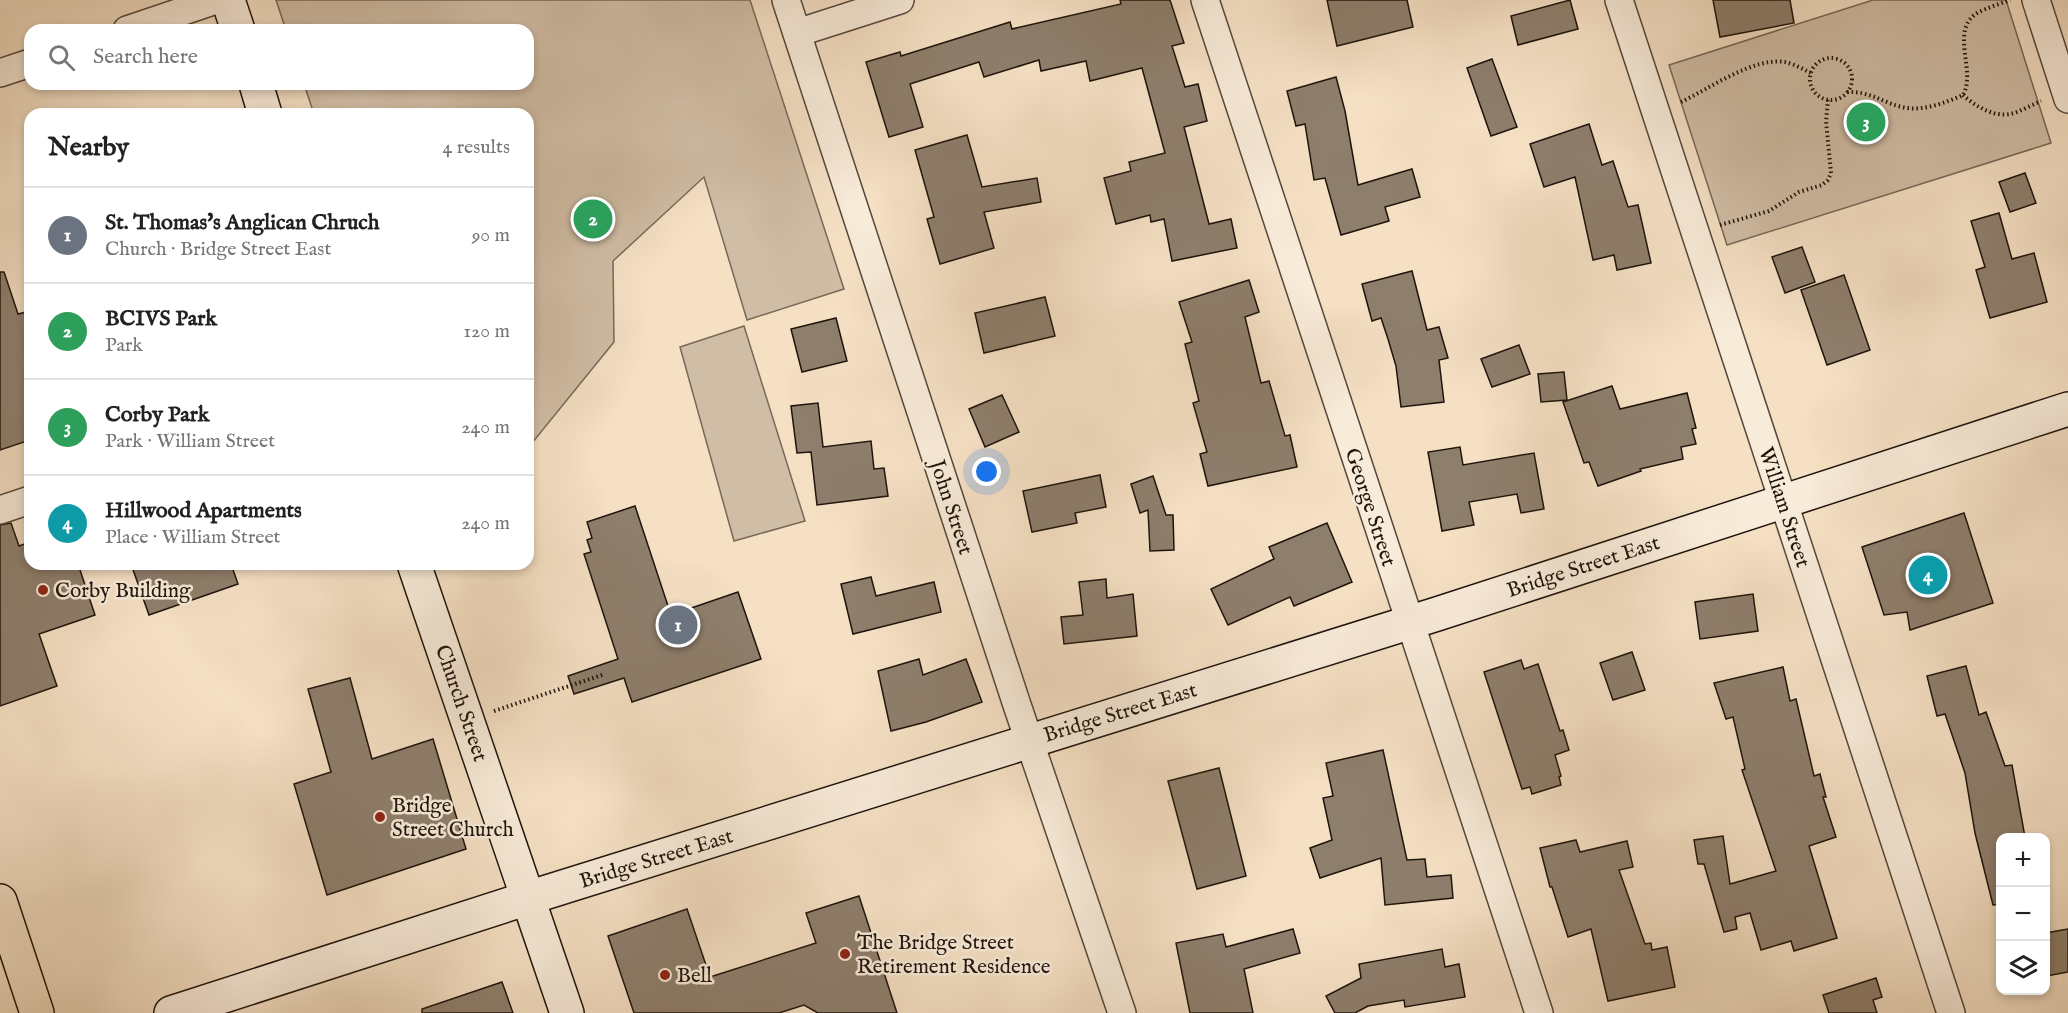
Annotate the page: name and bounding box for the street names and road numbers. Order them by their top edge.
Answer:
street label: William Street [1751,444,1816,571]
street label: George Street [1338,445,1401,570]
street label: John Street [922,455,979,558]
street label: Bridge Street East [1504,530,1663,605]
street label: Church Street [428,642,493,765]
street label: Bridge Street East [1041,677,1200,750]
street label: Bridge Street East [577,823,736,896]

